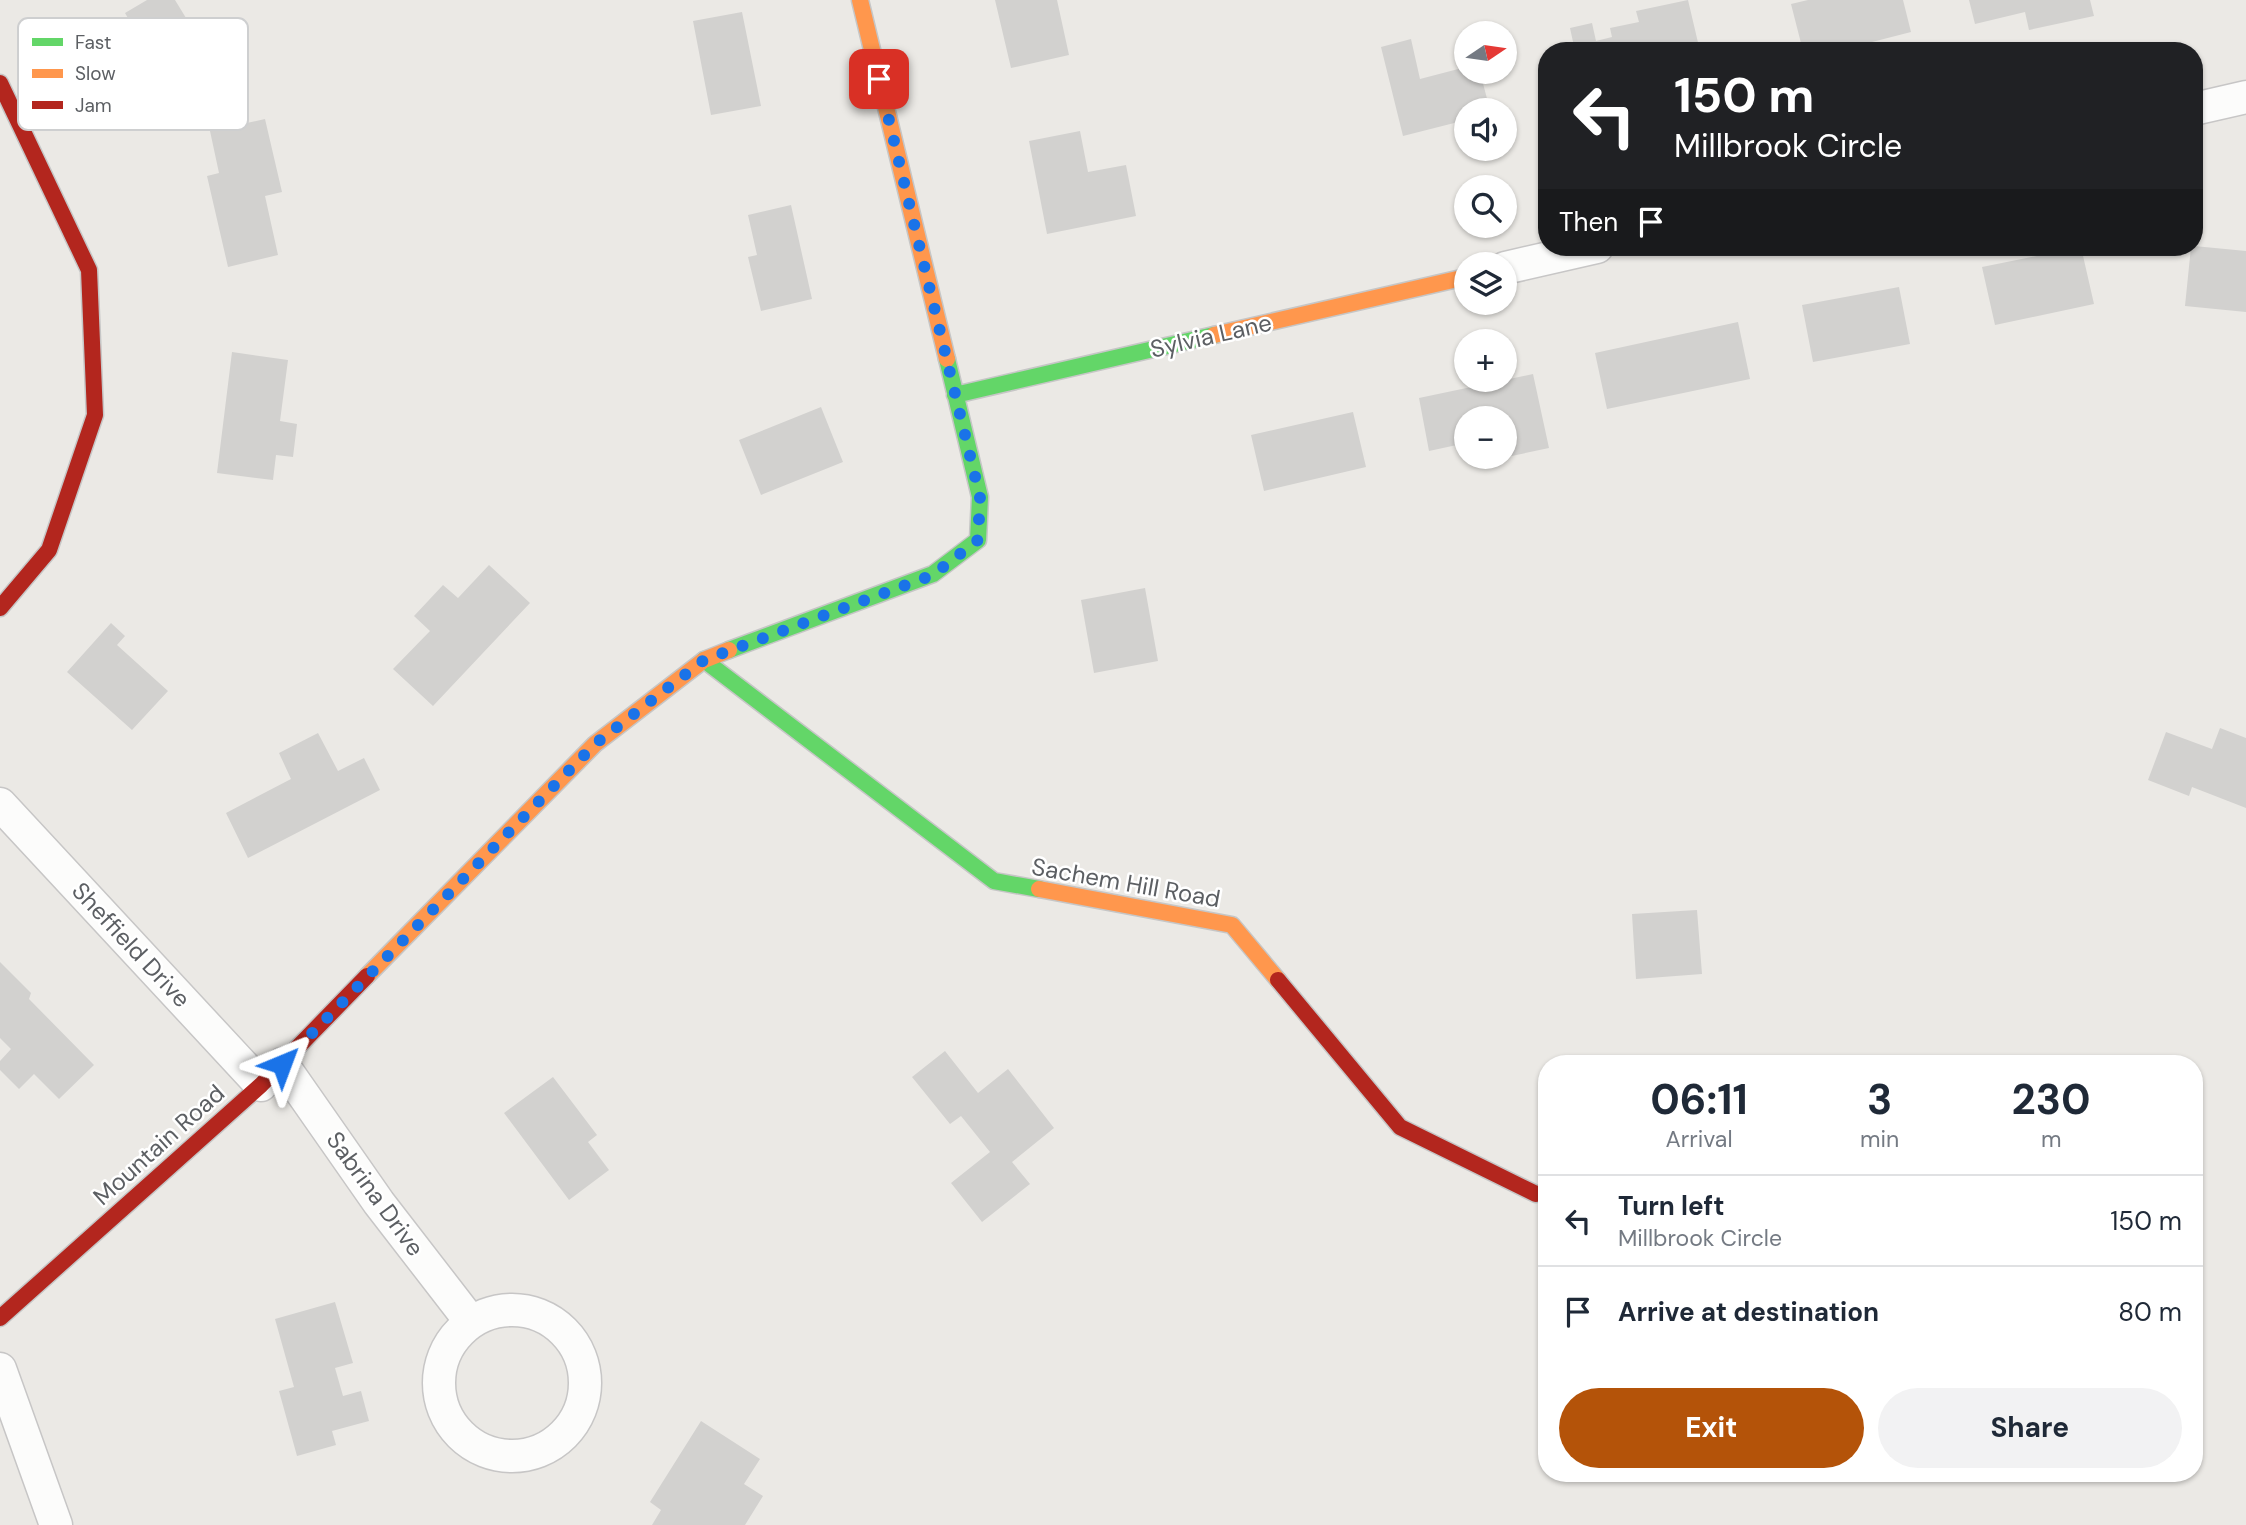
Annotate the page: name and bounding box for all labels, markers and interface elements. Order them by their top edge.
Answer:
legend [18,18,248,130]
north arrow [1454,21,1517,84]
map controls [1454,21,1517,469]
text: Fast [75,30,111,55]
pin [849,49,909,109]
icon: arrive [860,60,898,98]
text: Slow [75,61,116,86]
text: 150 m [1674,63,1814,127]
icon: left [1559,70,1650,161]
text: Jam [75,93,112,118]
button: sound [1454,98,1517,161]
text: Millbrook Circle [1674,125,1902,167]
button: search [1454,175,1517,238]
icon: arrive [1632,203,1670,241]
text: Then [1559,205,1618,239]
button: layers [1454,252,1517,315]
street label: Sylvia Lane [1147,307,1275,365]
button: + [1454,329,1517,392]
button: − [1454,406,1517,469]
street label: Sachem Hill Road [1029,851,1223,914]
street label: Sheffield Drive [65,875,197,1014]
position arrow [245,1027,319,1101]
text: 06:11 [1650,1072,1748,1127]
text: 3 [1867,1072,1892,1127]
text: 230 [2012,1072,2091,1127]
street label: Mountain Road [87,1078,231,1212]
text: Arrival [1666,1124,1733,1154]
text: min [1860,1124,1899,1154]
text: m [2041,1124,2061,1154]
street label: Sabrina Drive [320,1125,431,1262]
text: Turn left [1618,1189,1725,1223]
icon: left [1559,1202,1597,1240]
text: 150 m [2110,1204,2182,1238]
text: Millbrook Circle [1618,1223,1782,1253]
icon: arrive [1559,1293,1597,1331]
text: Arrive at destination [1618,1295,1879,1329]
text: 80 m [2118,1295,2182,1329]
button: Exit [1559,1388,1864,1468]
button: Share [1878,1388,2182,1468]

